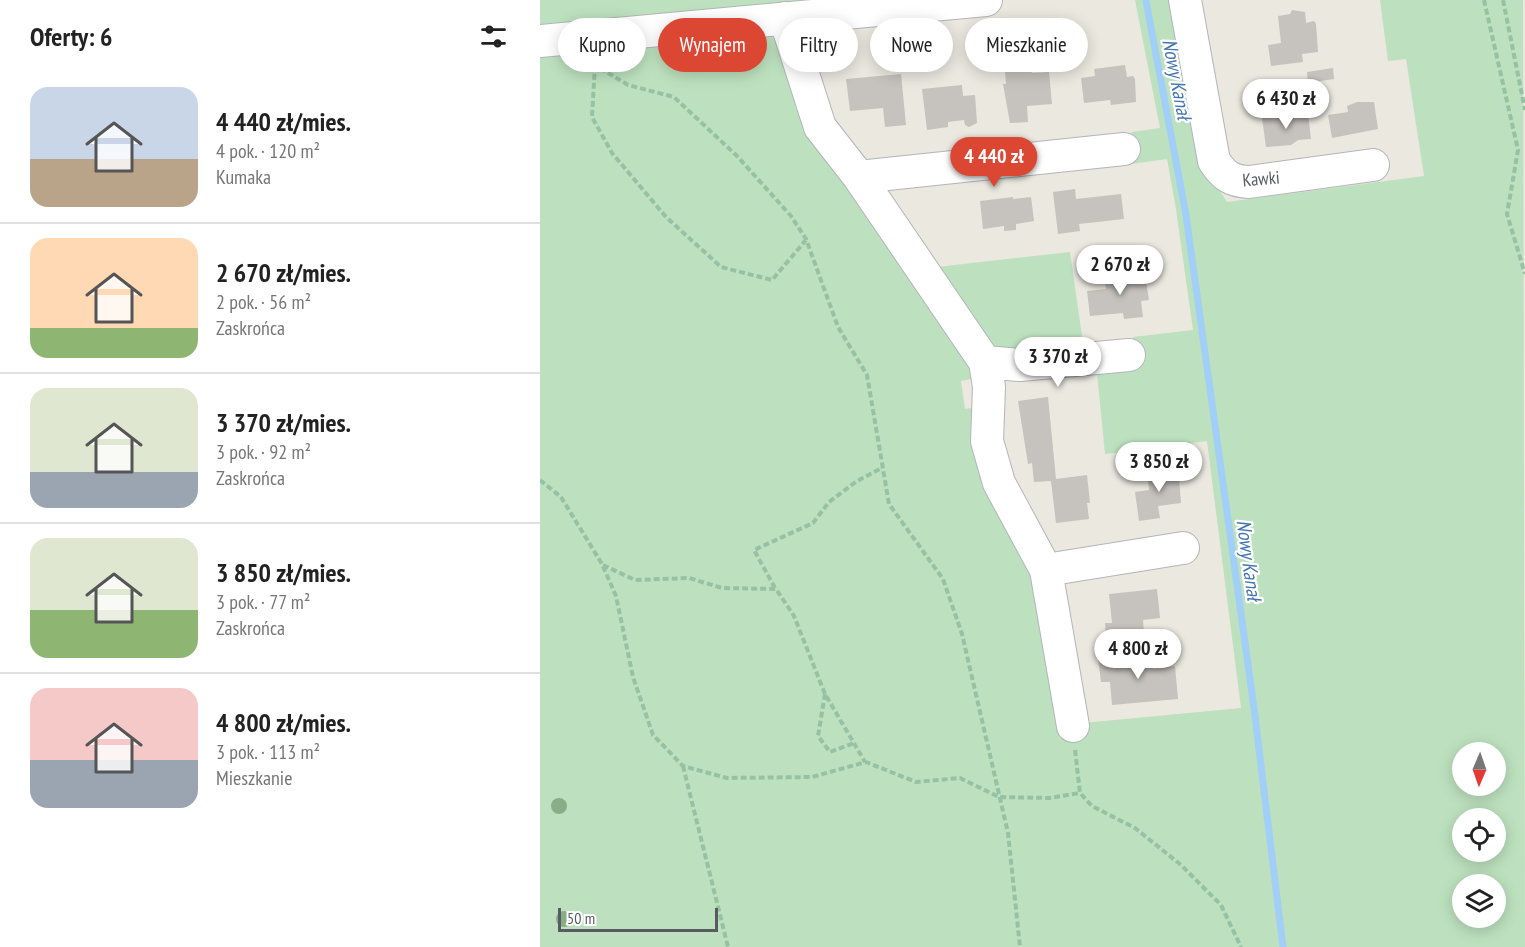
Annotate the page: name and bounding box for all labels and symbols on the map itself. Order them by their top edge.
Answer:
water label: Nowy Kanał [1156,37,1198,124]
pin: 6 430 zł [1224,79,1348,130]
pin: 4 440 zł [932,137,1056,188]
street label: Kawki [1241,165,1280,192]
pin: 2 670 zł [1058,245,1182,296]
pin: 3 370 zł [996,337,1120,388]
pin: 3 850 zł [1097,442,1221,493]
water label: Nowy Kanał [1230,518,1268,604]
pin: 4 800 zł [1076,629,1200,680]
north arrow [1452,742,1506,796]
scale bar [558,905,718,932]

